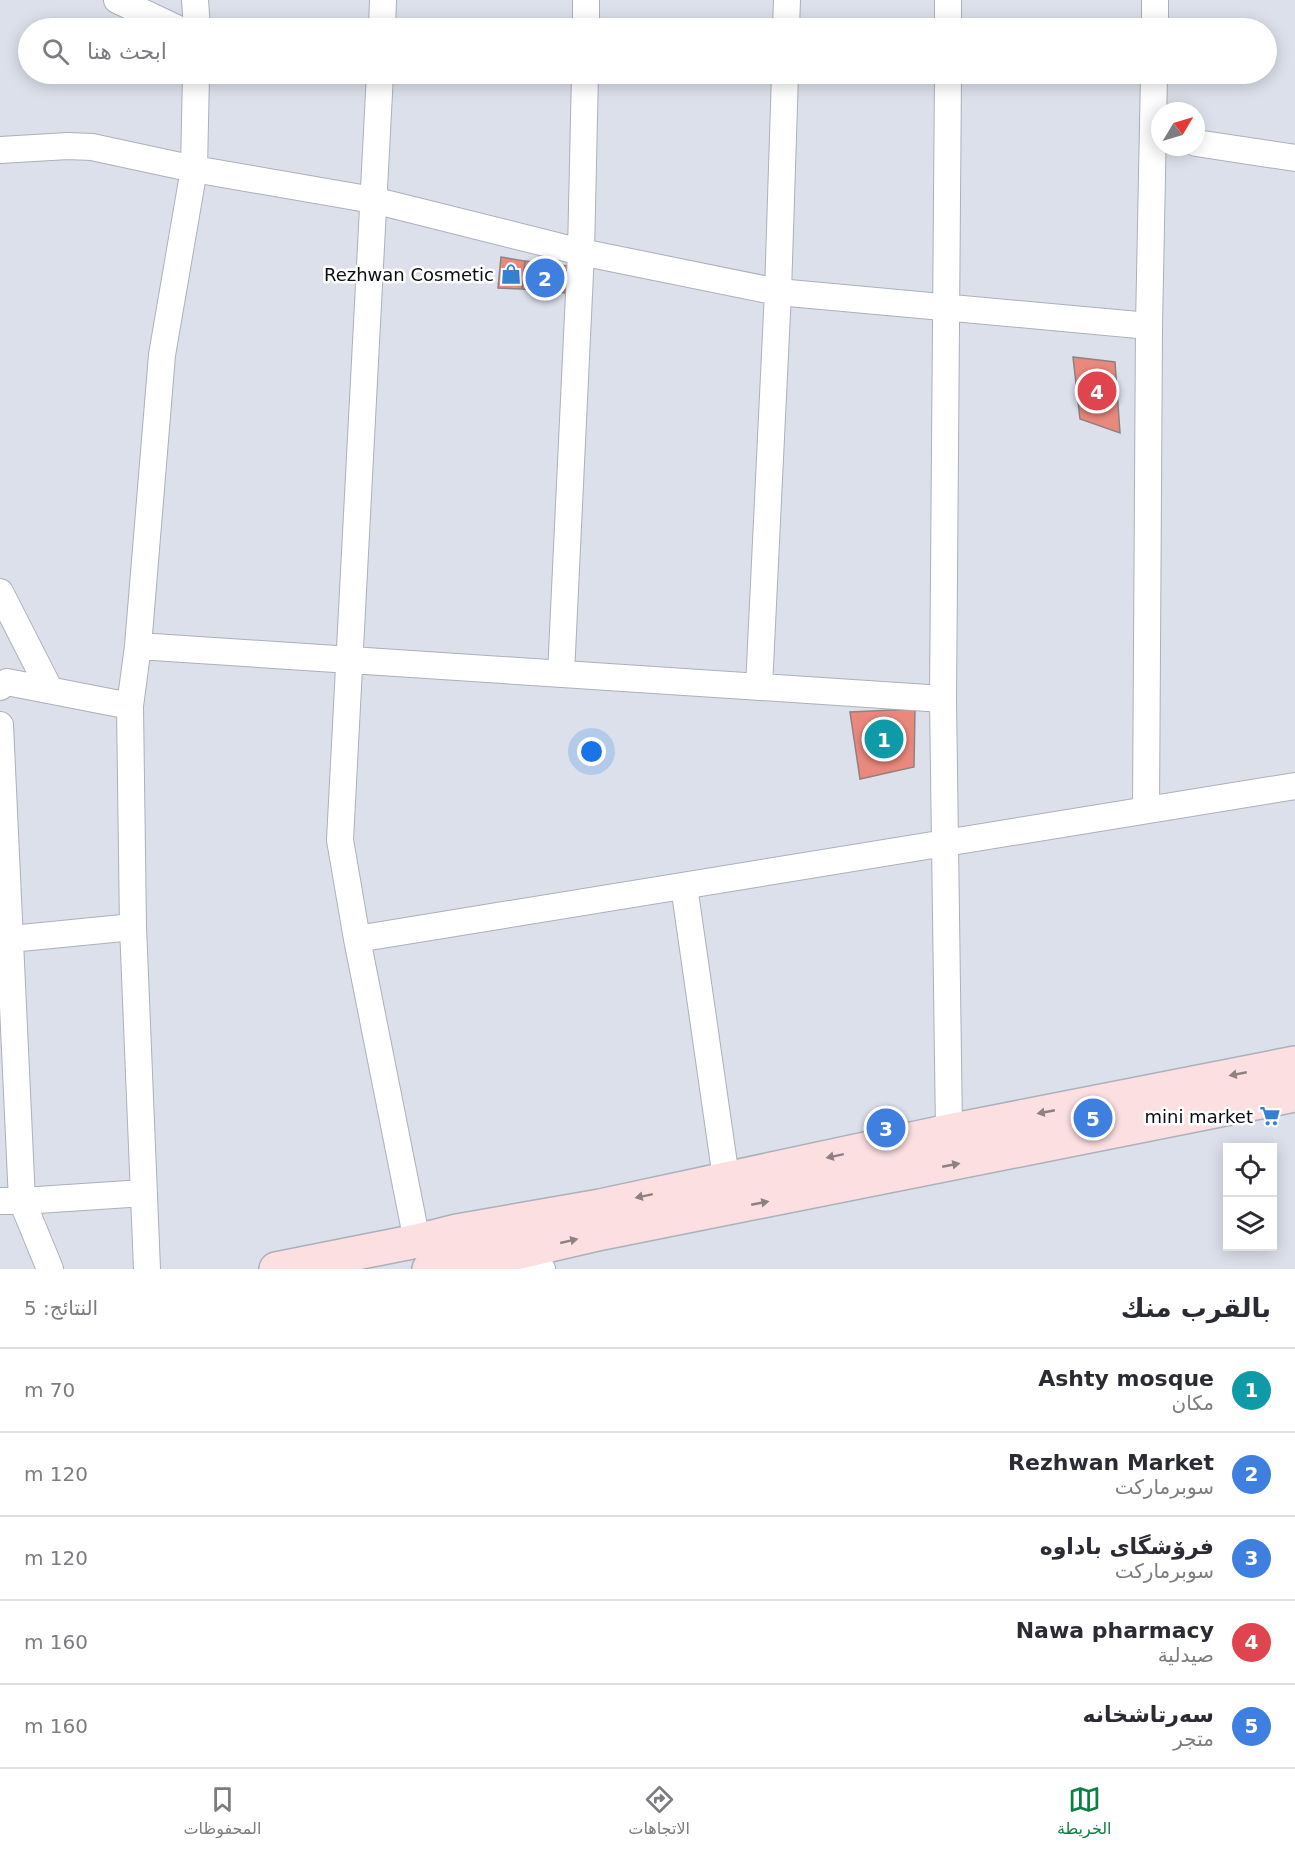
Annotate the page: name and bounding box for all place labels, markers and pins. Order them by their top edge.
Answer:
pin: 2 [526,256,564,300]
shop icon: Rezhwan Cosmetic [499,262,523,286]
place label: Rezhwan Cosmetic [324,264,494,285]
pin: 4 [1078,368,1116,414]
pin: 1 [864,716,904,762]
pin: 5 [1074,1096,1112,1140]
supermarket icon: mini market [1258,1104,1282,1128]
pin: 3 [866,1106,906,1150]
place label: mini market [1144,1106,1253,1127]

